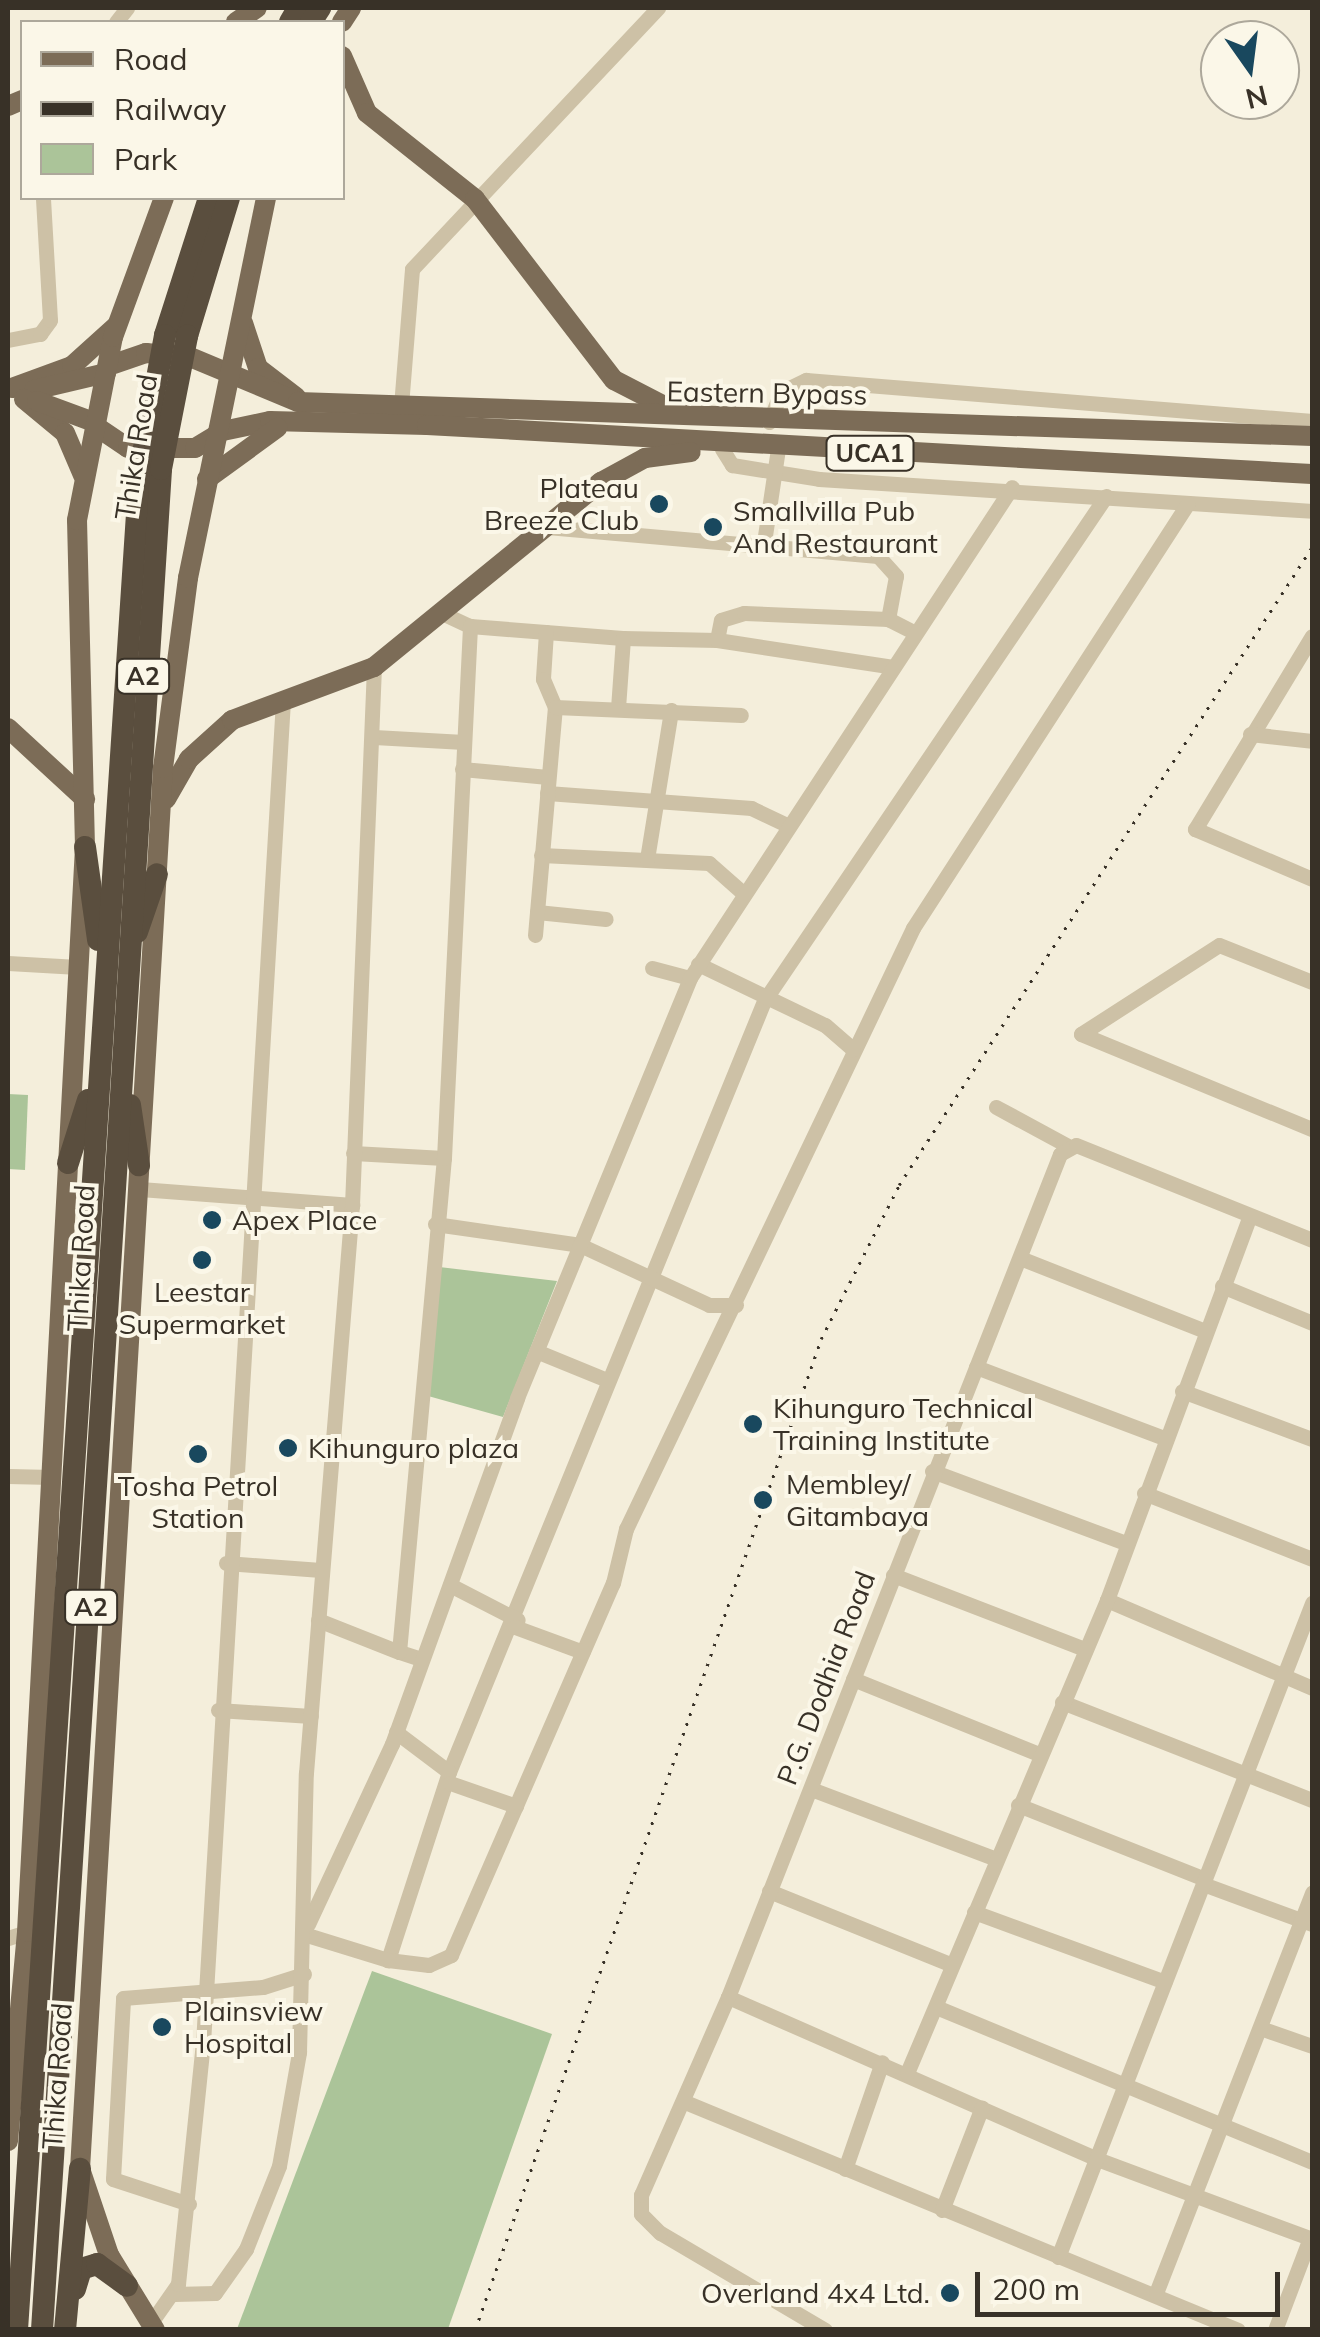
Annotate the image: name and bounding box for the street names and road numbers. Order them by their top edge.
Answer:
street label: Thika Road [108,372,164,522]
street label: Eastern Bypass [666,374,868,412]
road number: UCA1 [825,433,915,473]
road number: A2 [116,656,170,696]
street label: Thika Road [60,1184,102,1332]
street label: P.G. Dodhia Road [770,1567,882,1789]
road number: A2 [64,1587,118,1627]
street label: Thika Road [35,2001,79,2151]

